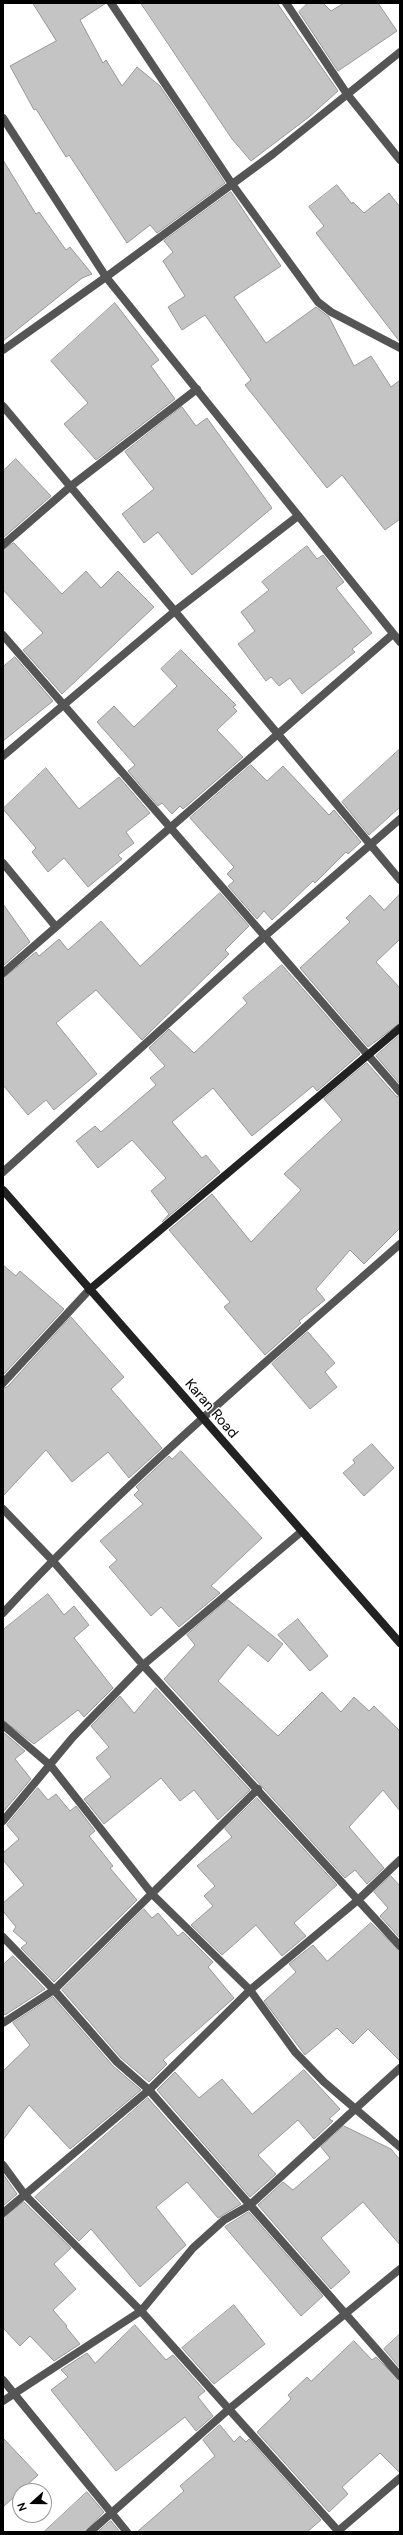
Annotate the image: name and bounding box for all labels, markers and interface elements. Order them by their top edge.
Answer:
street label: Karan Road [181,1376,241,1442]
north arrow [12,2483,52,2523]
text: N [14,2501,30,2513]

